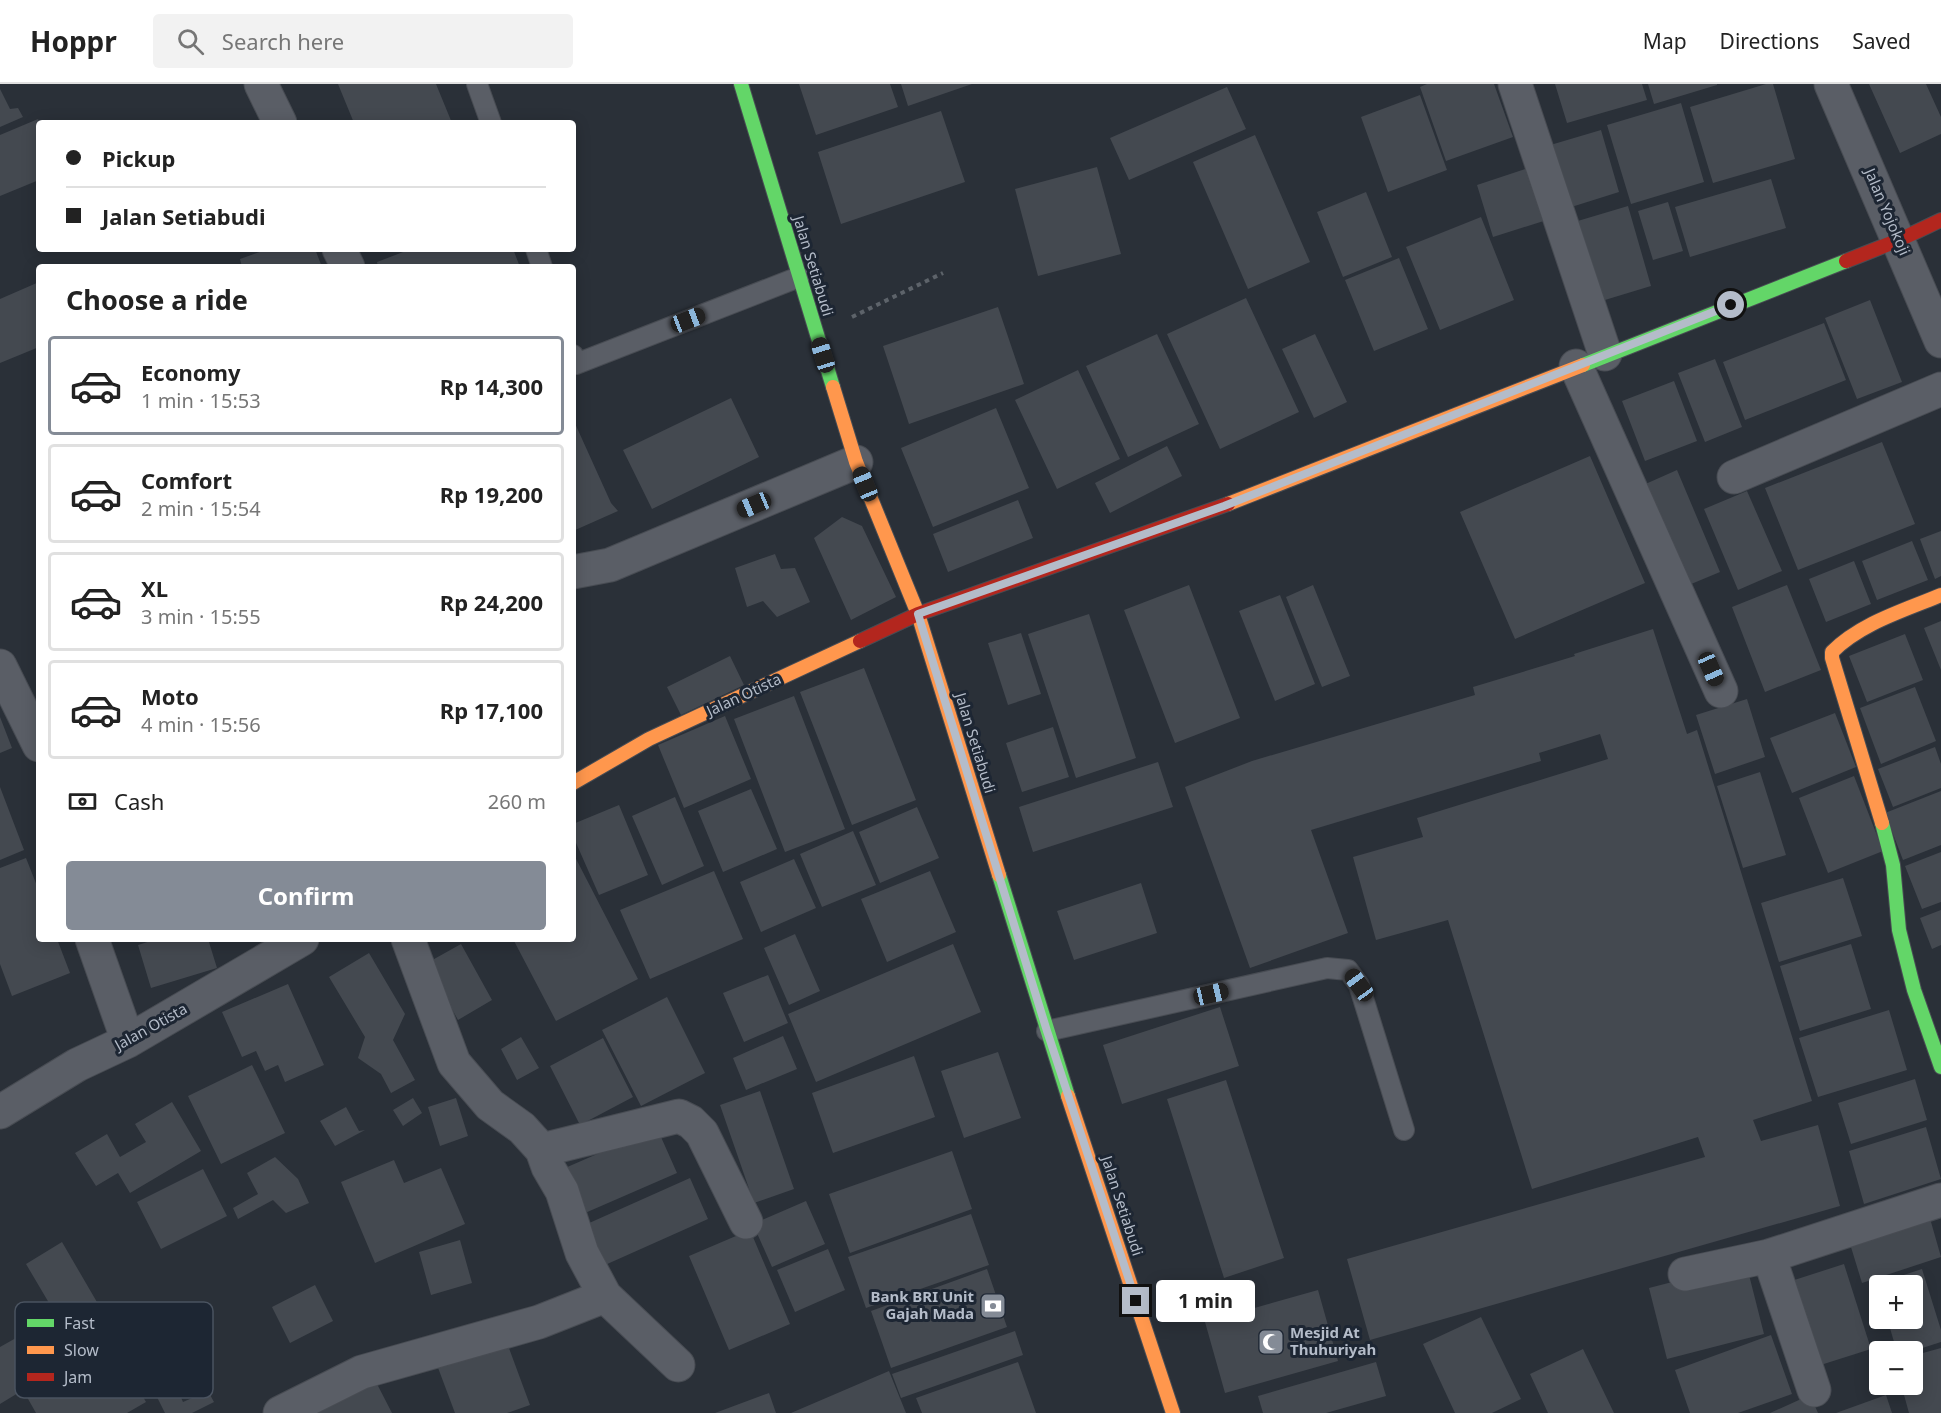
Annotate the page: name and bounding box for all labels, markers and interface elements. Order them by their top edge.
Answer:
search box [153,14,573,68]
text: Hoppr [30,22,117,60]
icon: search [174,25,207,58]
text: Search here [222,26,344,56]
text: Map [1643,27,1687,55]
text: Directions [1720,27,1819,55]
text: Saved [1852,27,1911,55]
text: Pickup [102,143,175,173]
street label: Jalan Yojokoji [1860,163,1915,258]
text: Jalan Setiabudi [102,201,265,231]
street label: Jalan Setiabudi [789,211,839,318]
text: Choose a ride [66,281,248,318]
route start [1717,291,1744,318]
car [668,305,708,335]
car [809,335,837,375]
text: Economy [141,357,240,387]
icon: car [69,359,123,413]
text: Rp 14,300 [440,371,543,401]
text: 1 min · 15:53 [141,387,261,414]
car [850,464,880,504]
text: Comfort [141,465,232,495]
icon: car [69,467,123,521]
text: Rp 19,200 [440,479,543,509]
car [734,490,774,520]
text: 2 min · 15:54 [141,495,261,522]
text: XL [141,573,168,603]
icon: car [69,575,123,629]
text: Rp 24,200 [440,587,543,617]
text: 3 min · 15:55 [141,603,261,630]
car [1695,649,1727,689]
street label: Jalan Otista [701,668,784,721]
text: Moto [141,681,199,711]
icon: car [69,683,123,737]
street label: Jalan Setiabudi [951,688,1001,795]
text: Rp 17,100 [440,695,543,725]
text: 4 min · 15:56 [141,711,261,738]
icon: cash [66,785,99,818]
text: Cash [114,786,164,816]
text: 260 m [488,788,546,815]
button: Confirm [66,861,546,930]
car [1341,965,1377,1005]
car [1191,981,1231,1007]
street label: Jalan Otista [109,998,190,1055]
street label: Jalan Setiabudi [1097,1151,1149,1258]
map controls [1869,1275,1923,1395]
button: + [1869,1275,1923,1329]
callout: 1 min [1157,1280,1256,1322]
place label: Bank BRI Unit Gajah Mada [870,1286,974,1323]
route end [1122,1287,1149,1314]
text: 1 min [1178,1287,1233,1314]
bank icon: Bank BRI Unit Gajah Mada [978,1291,1008,1321]
legend [15,1302,213,1398]
text: Fast [64,1312,95,1334]
place label: Mesjid At Thuhuriyah [1290,1322,1376,1359]
mosque icon: Mesjid At Thuhuriyah [1256,1327,1286,1357]
text: Slow [64,1339,99,1361]
button: − [1869,1341,1923,1395]
text: Jam [62,1366,92,1388]

